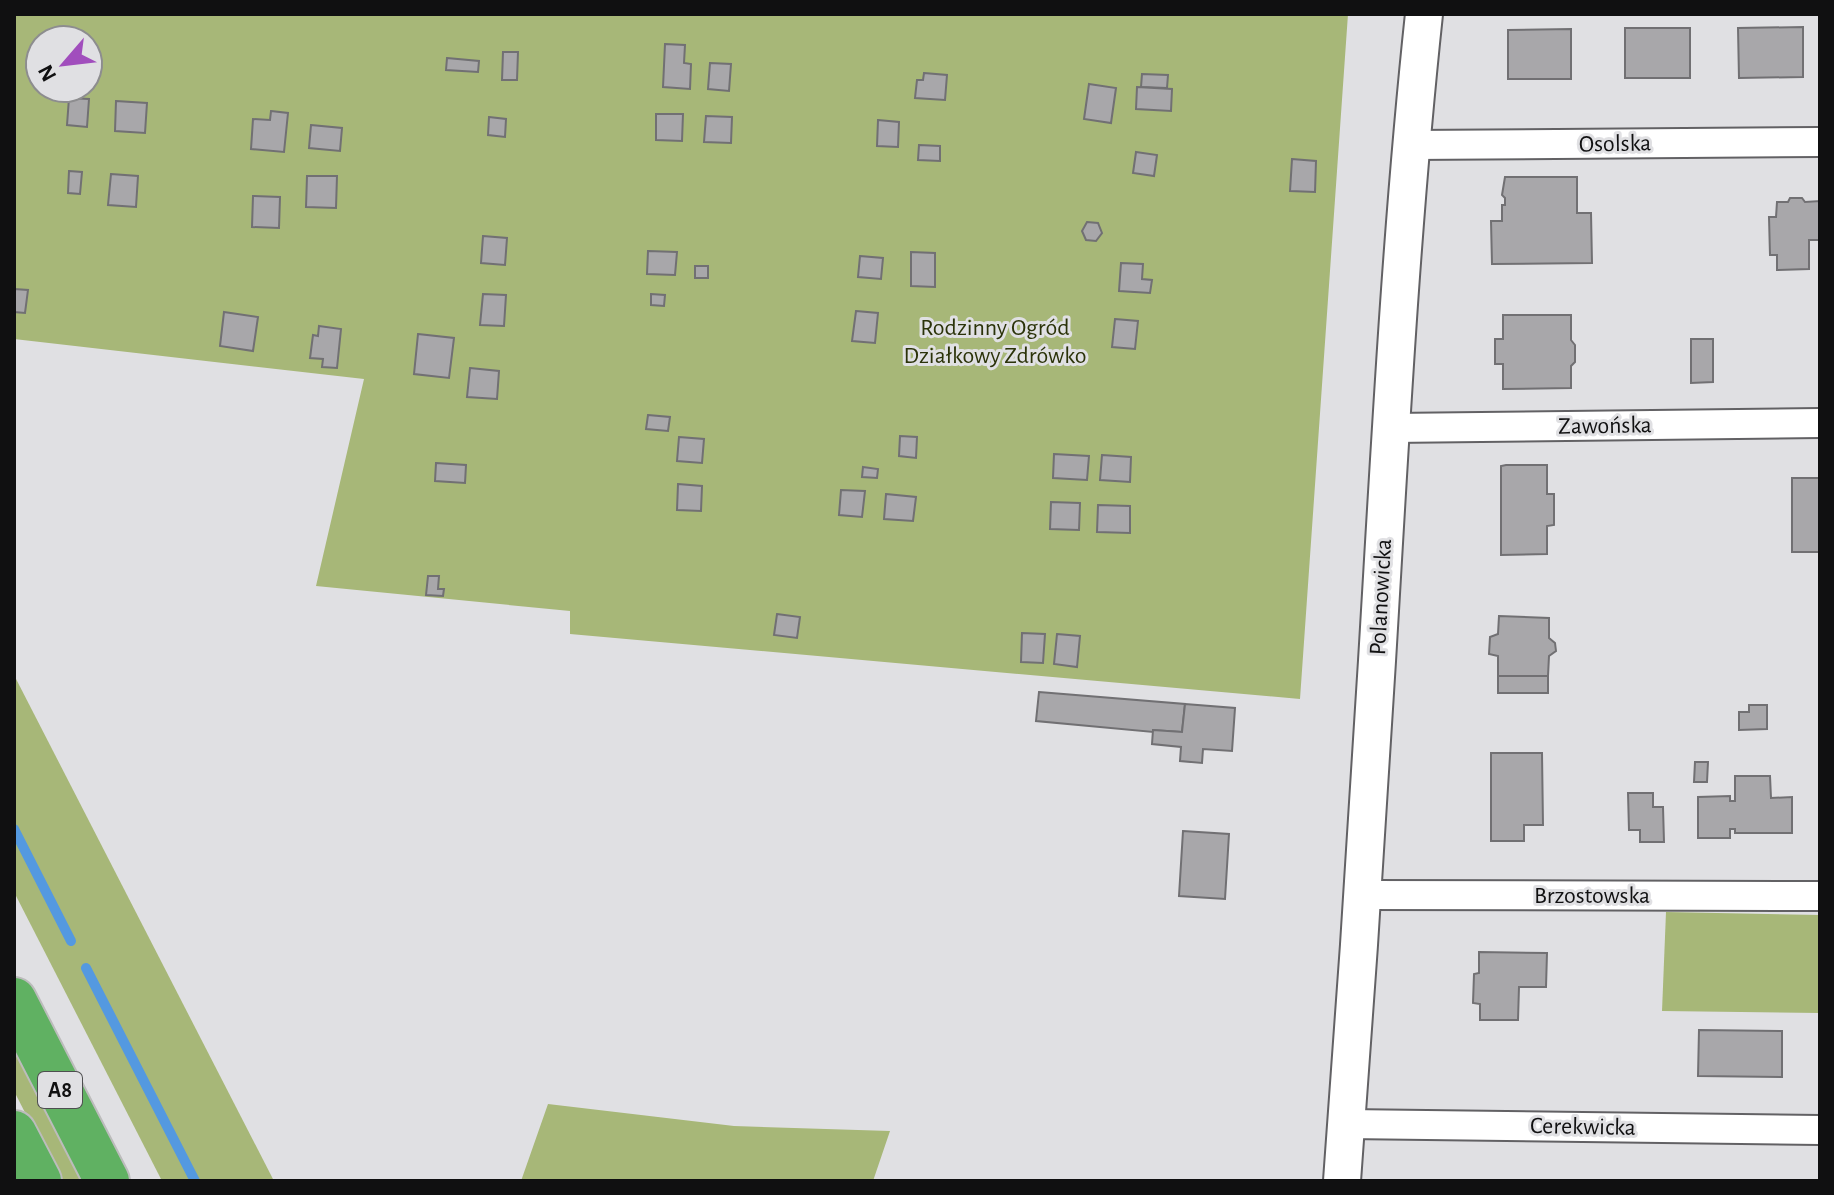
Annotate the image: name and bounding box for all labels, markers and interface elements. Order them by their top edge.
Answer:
north arrow [24,24,104,104]
text: N [34,61,61,85]
street label: Osolska [1579,131,1651,157]
park label: Rodzinny Ogród Działkowy Zdrówko [903,316,1087,368]
street label: Zawońska [1558,413,1652,439]
street label: Polanowicka [1366,538,1396,656]
street label: Brzostowska [1534,884,1650,908]
road number: A8 [38,1072,82,1108]
street label: Cerekwicka [1530,1114,1636,1140]

